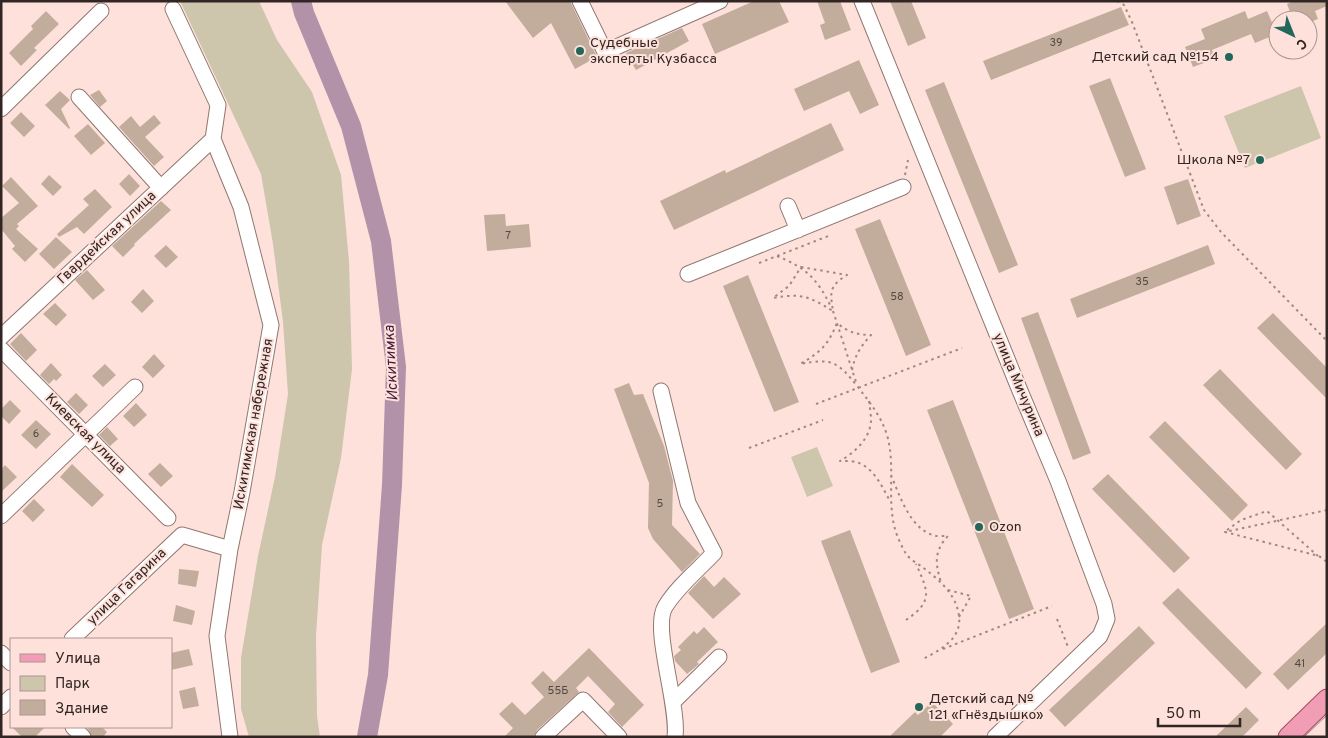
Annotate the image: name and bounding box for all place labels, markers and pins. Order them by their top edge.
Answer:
place label: Судебные эксперты Кузбасса [590,35,717,68]
marker: Судебные эксперты Кузбасса [574,45,586,57]
place label: Детский сад №154 [1092,49,1219,66]
marker: Детский сад №154 [1223,51,1235,63]
place label: Школа №7 [1177,152,1250,169]
marker: Школа №7 [1254,154,1266,166]
place label: Ozon [989,519,1022,536]
marker: Ozon [973,521,985,533]
place label: Детский сад № 121 «Гнёздышко» [929,691,1043,724]
marker: Детский сад № 121 «Гнёздышко» [913,701,925,713]

